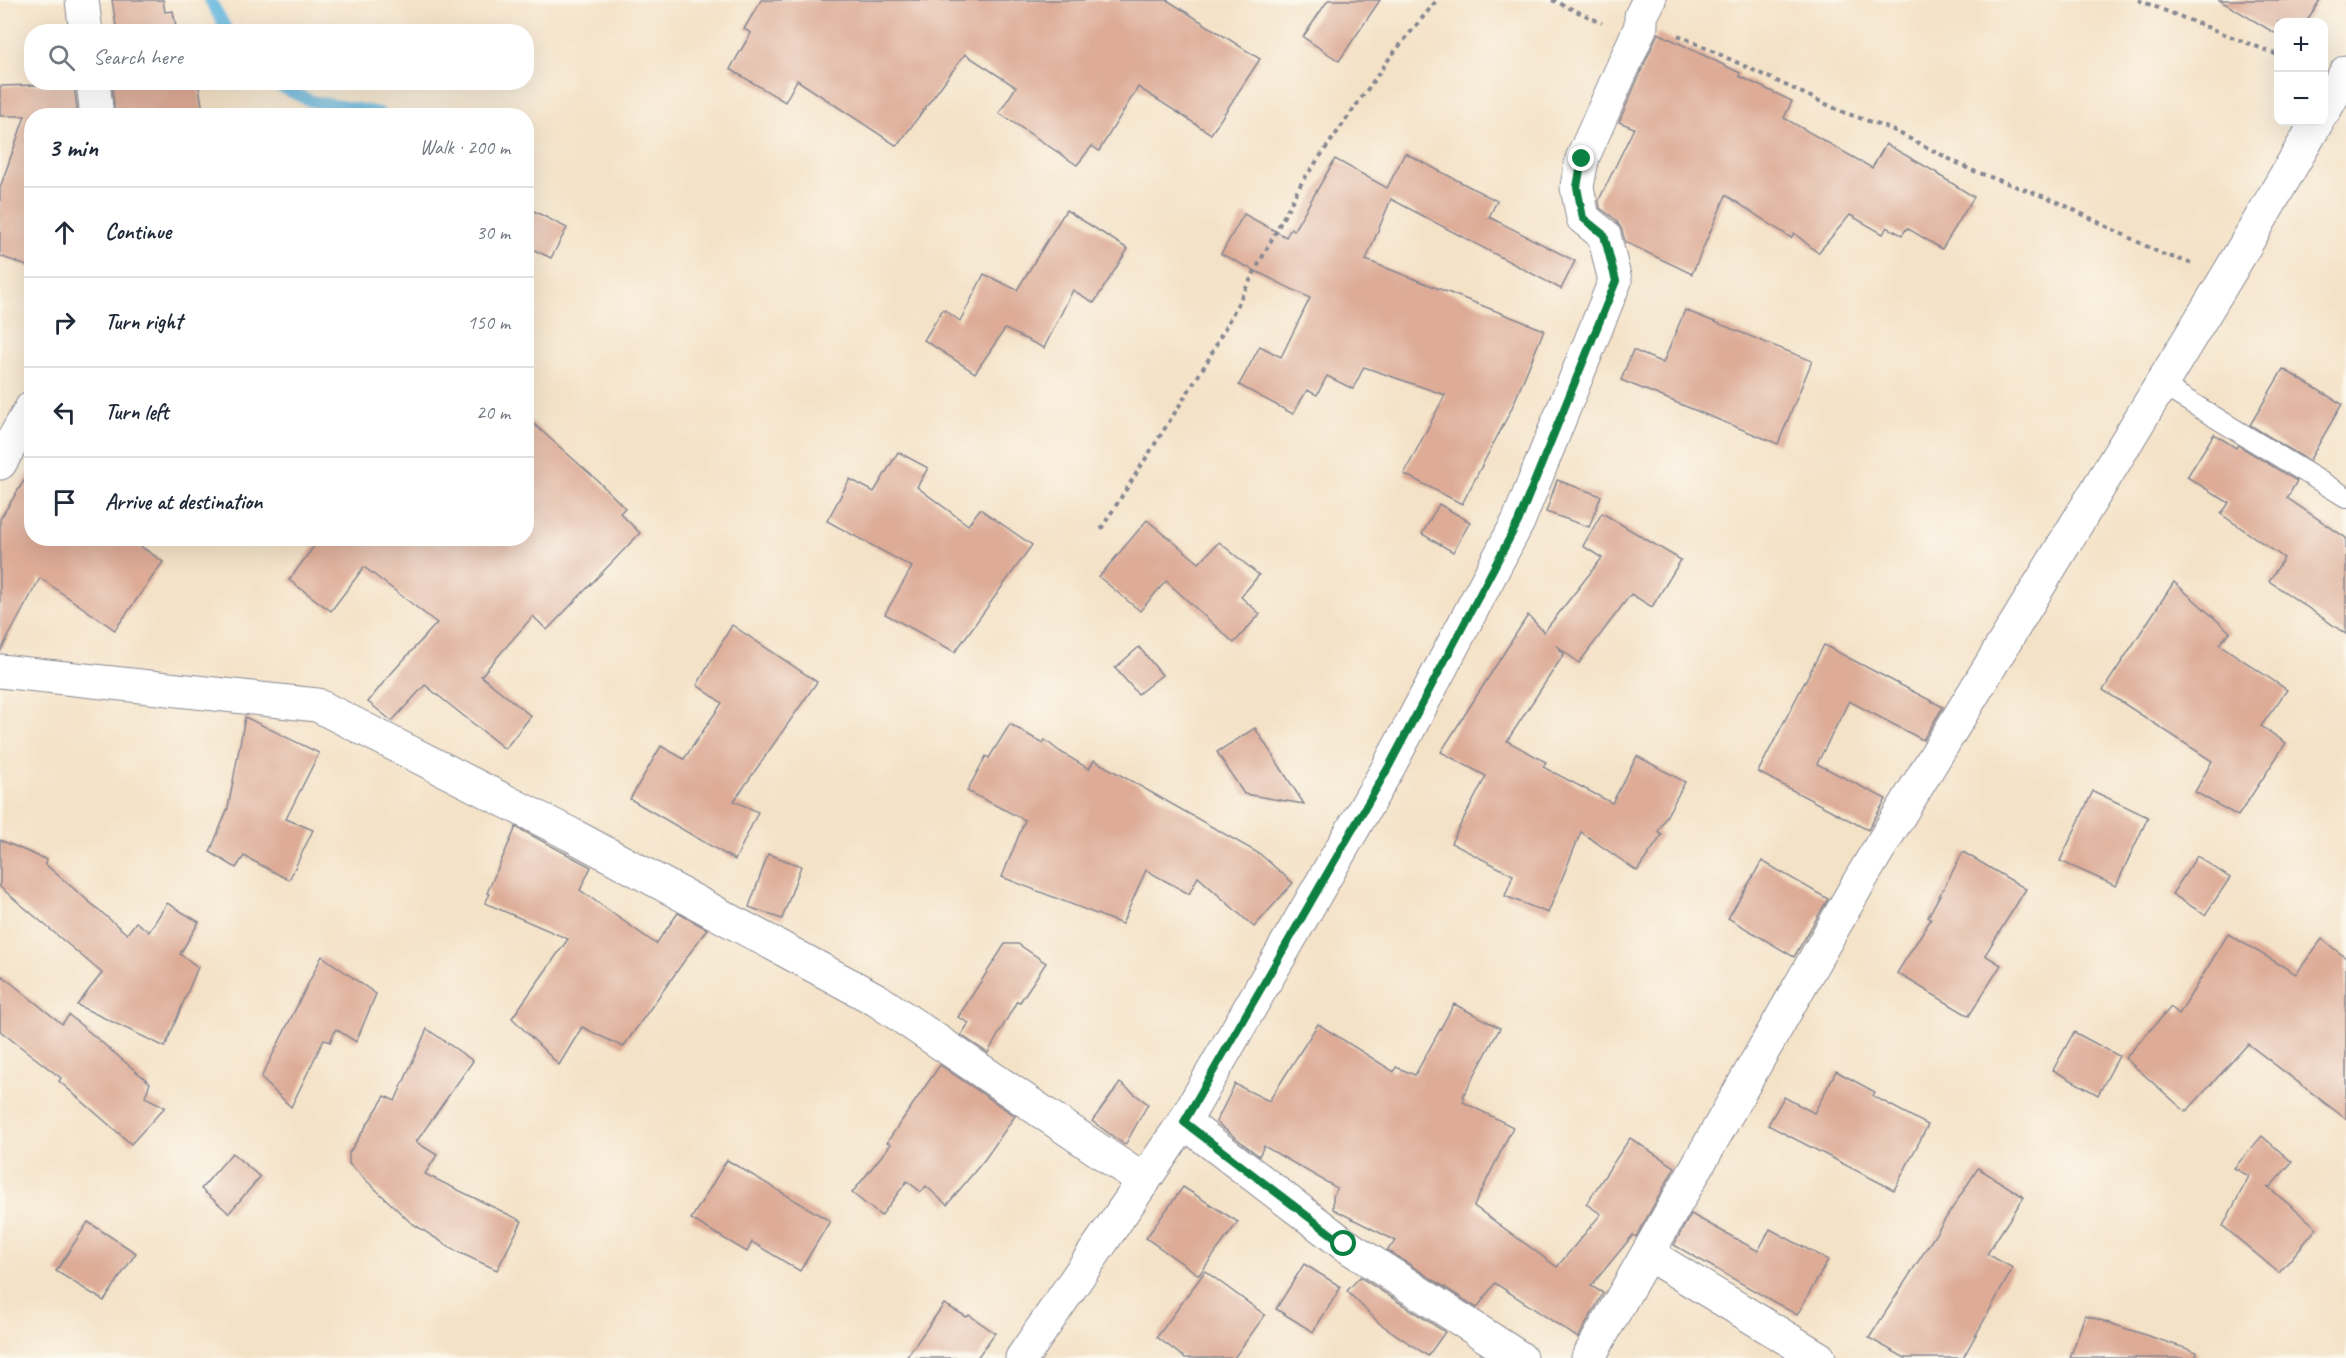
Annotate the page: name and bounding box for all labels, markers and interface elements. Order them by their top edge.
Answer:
map controls [2274,18,2328,126]
button: + [2274,18,2328,72]
search box [24,24,534,90]
icon: search [45,41,78,74]
text: Search here [93,43,183,71]
button: − [2274,72,2328,126]
text: 3 min [48,131,98,164]
text: Walk · 200 m [420,135,510,160]
route end [1568,145,1594,171]
icon: ahead [48,216,81,249]
text: Continue [105,218,171,246]
text: 30 m [476,220,510,245]
icon: right [48,306,81,339]
text: Turn right [105,308,182,336]
text: 150 m [467,310,510,335]
icon: left [48,396,81,429]
text: Turn left [105,398,169,426]
text: 20 m [476,400,510,425]
icon: arrive [48,486,81,519]
text: Arrive at destination [105,488,262,516]
route start [1330,1230,1356,1256]

